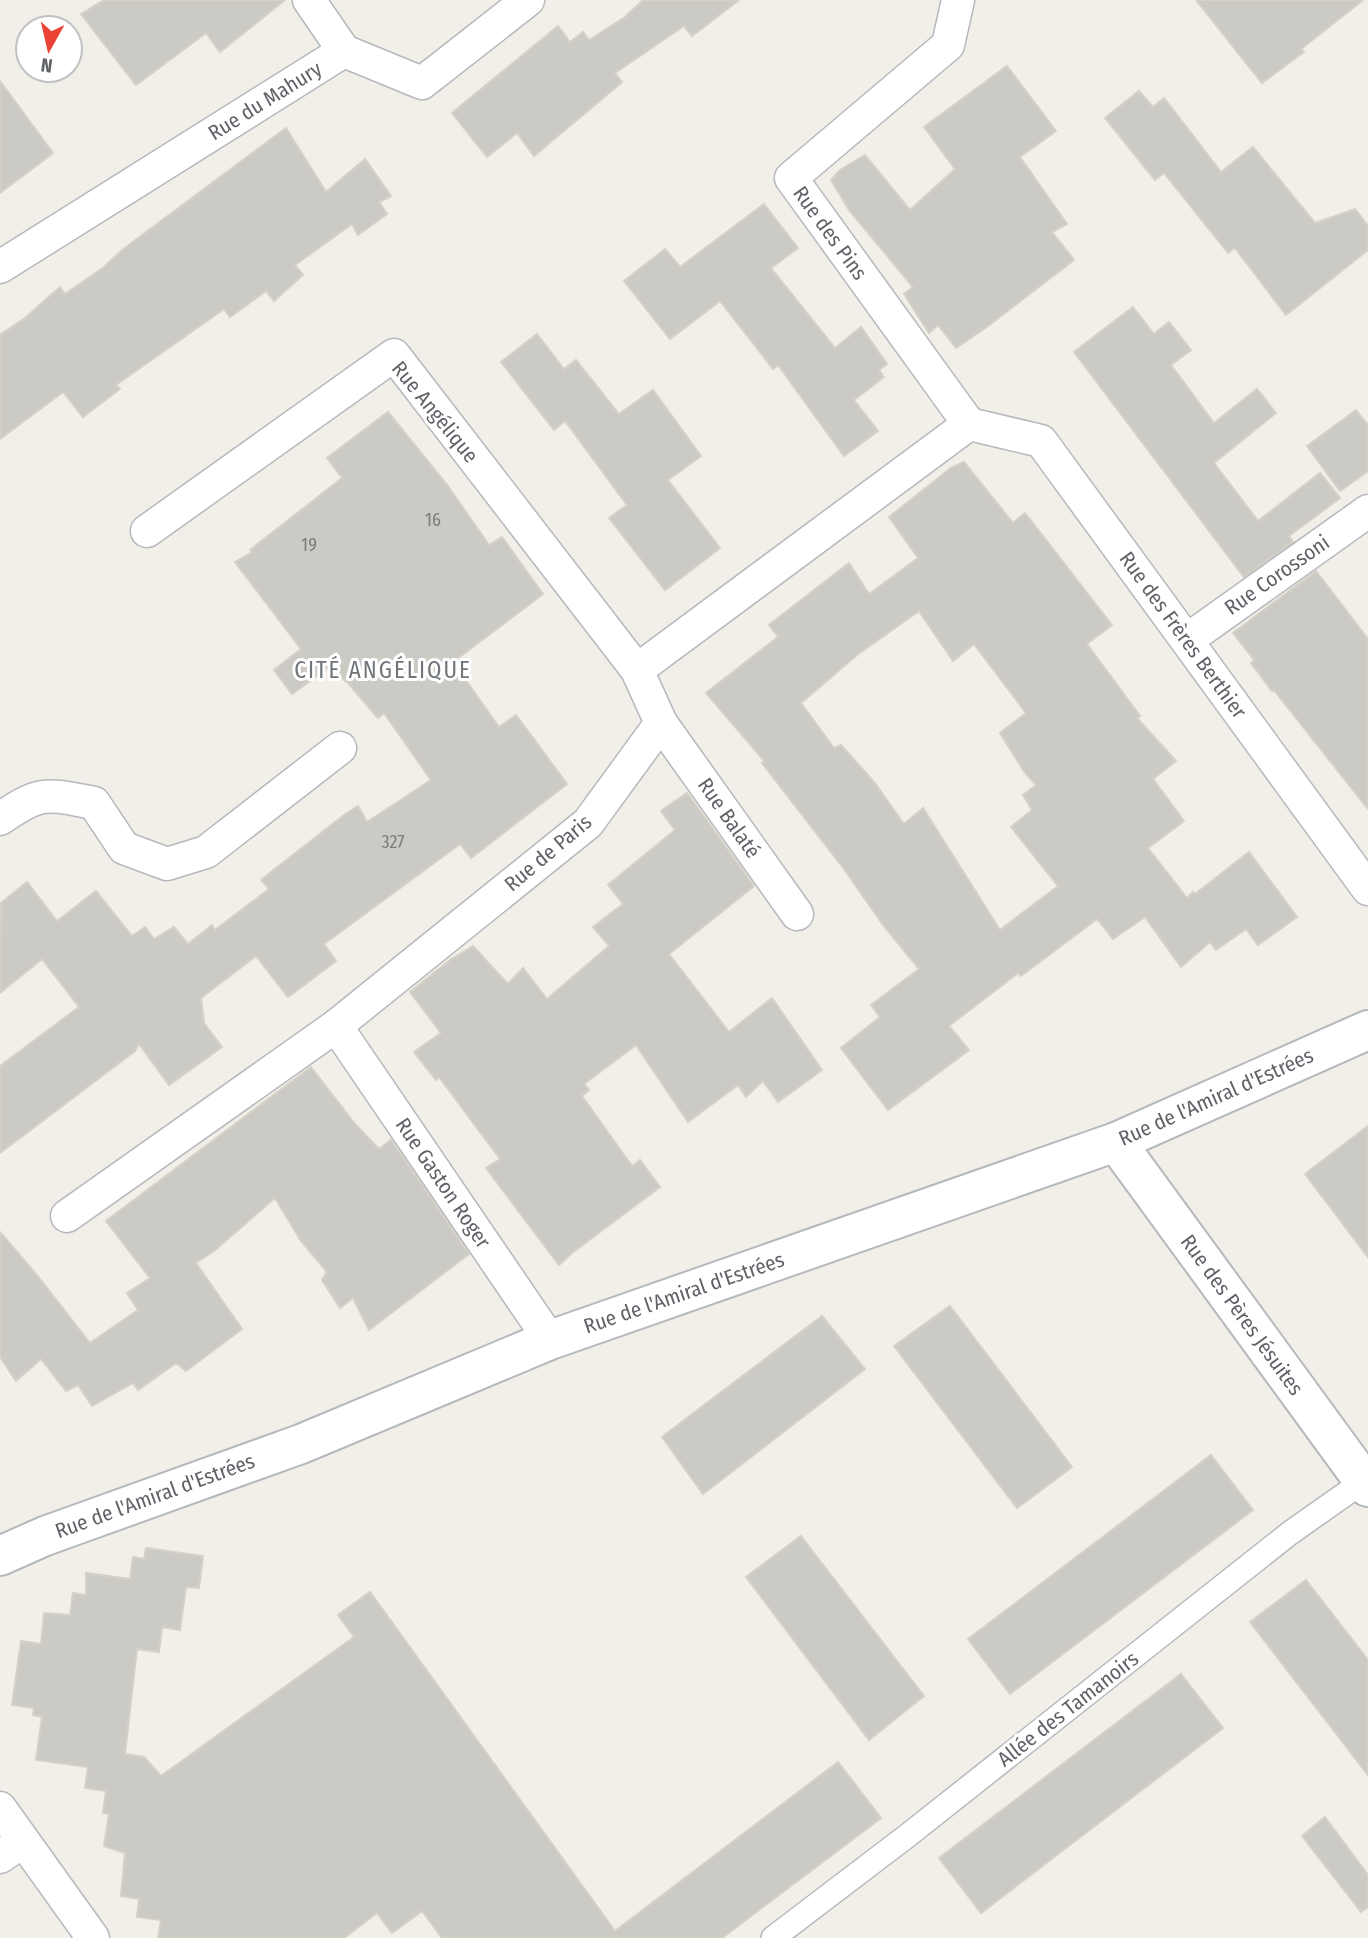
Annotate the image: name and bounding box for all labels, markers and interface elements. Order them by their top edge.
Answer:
north arrow [14,14,84,84]
text: N [39,53,54,78]
street label: Rue du Mahury [203,55,327,146]
street label: Rue des Pins [787,181,873,285]
street label: Rue Angélique [386,356,484,468]
house number: 16 [425,509,441,531]
street label: Rue Corossoni [1220,529,1334,621]
house number: 19 [301,534,317,556]
street label: Rue des Frères Berthier [1114,546,1253,724]
district label: CITÉ ANGÉLIQUE [294,655,472,684]
street label: Rue Balaté [692,773,766,863]
street label: Rue de Paris [499,809,597,897]
house number: 327 [381,831,405,853]
street label: Rue de l'Amiral d'Estrées [1115,1042,1317,1152]
street label: Rue Gaston Roger [390,1113,497,1254]
street label: Rue des Pères Jésuites [1175,1230,1309,1400]
street label: Rue de l'Amiral d'Estrées [580,1246,788,1340]
street label: Rue de l'Amiral d'Estrées [52,1448,258,1544]
street label: Allée des Tamanoirs [992,1646,1144,1772]

